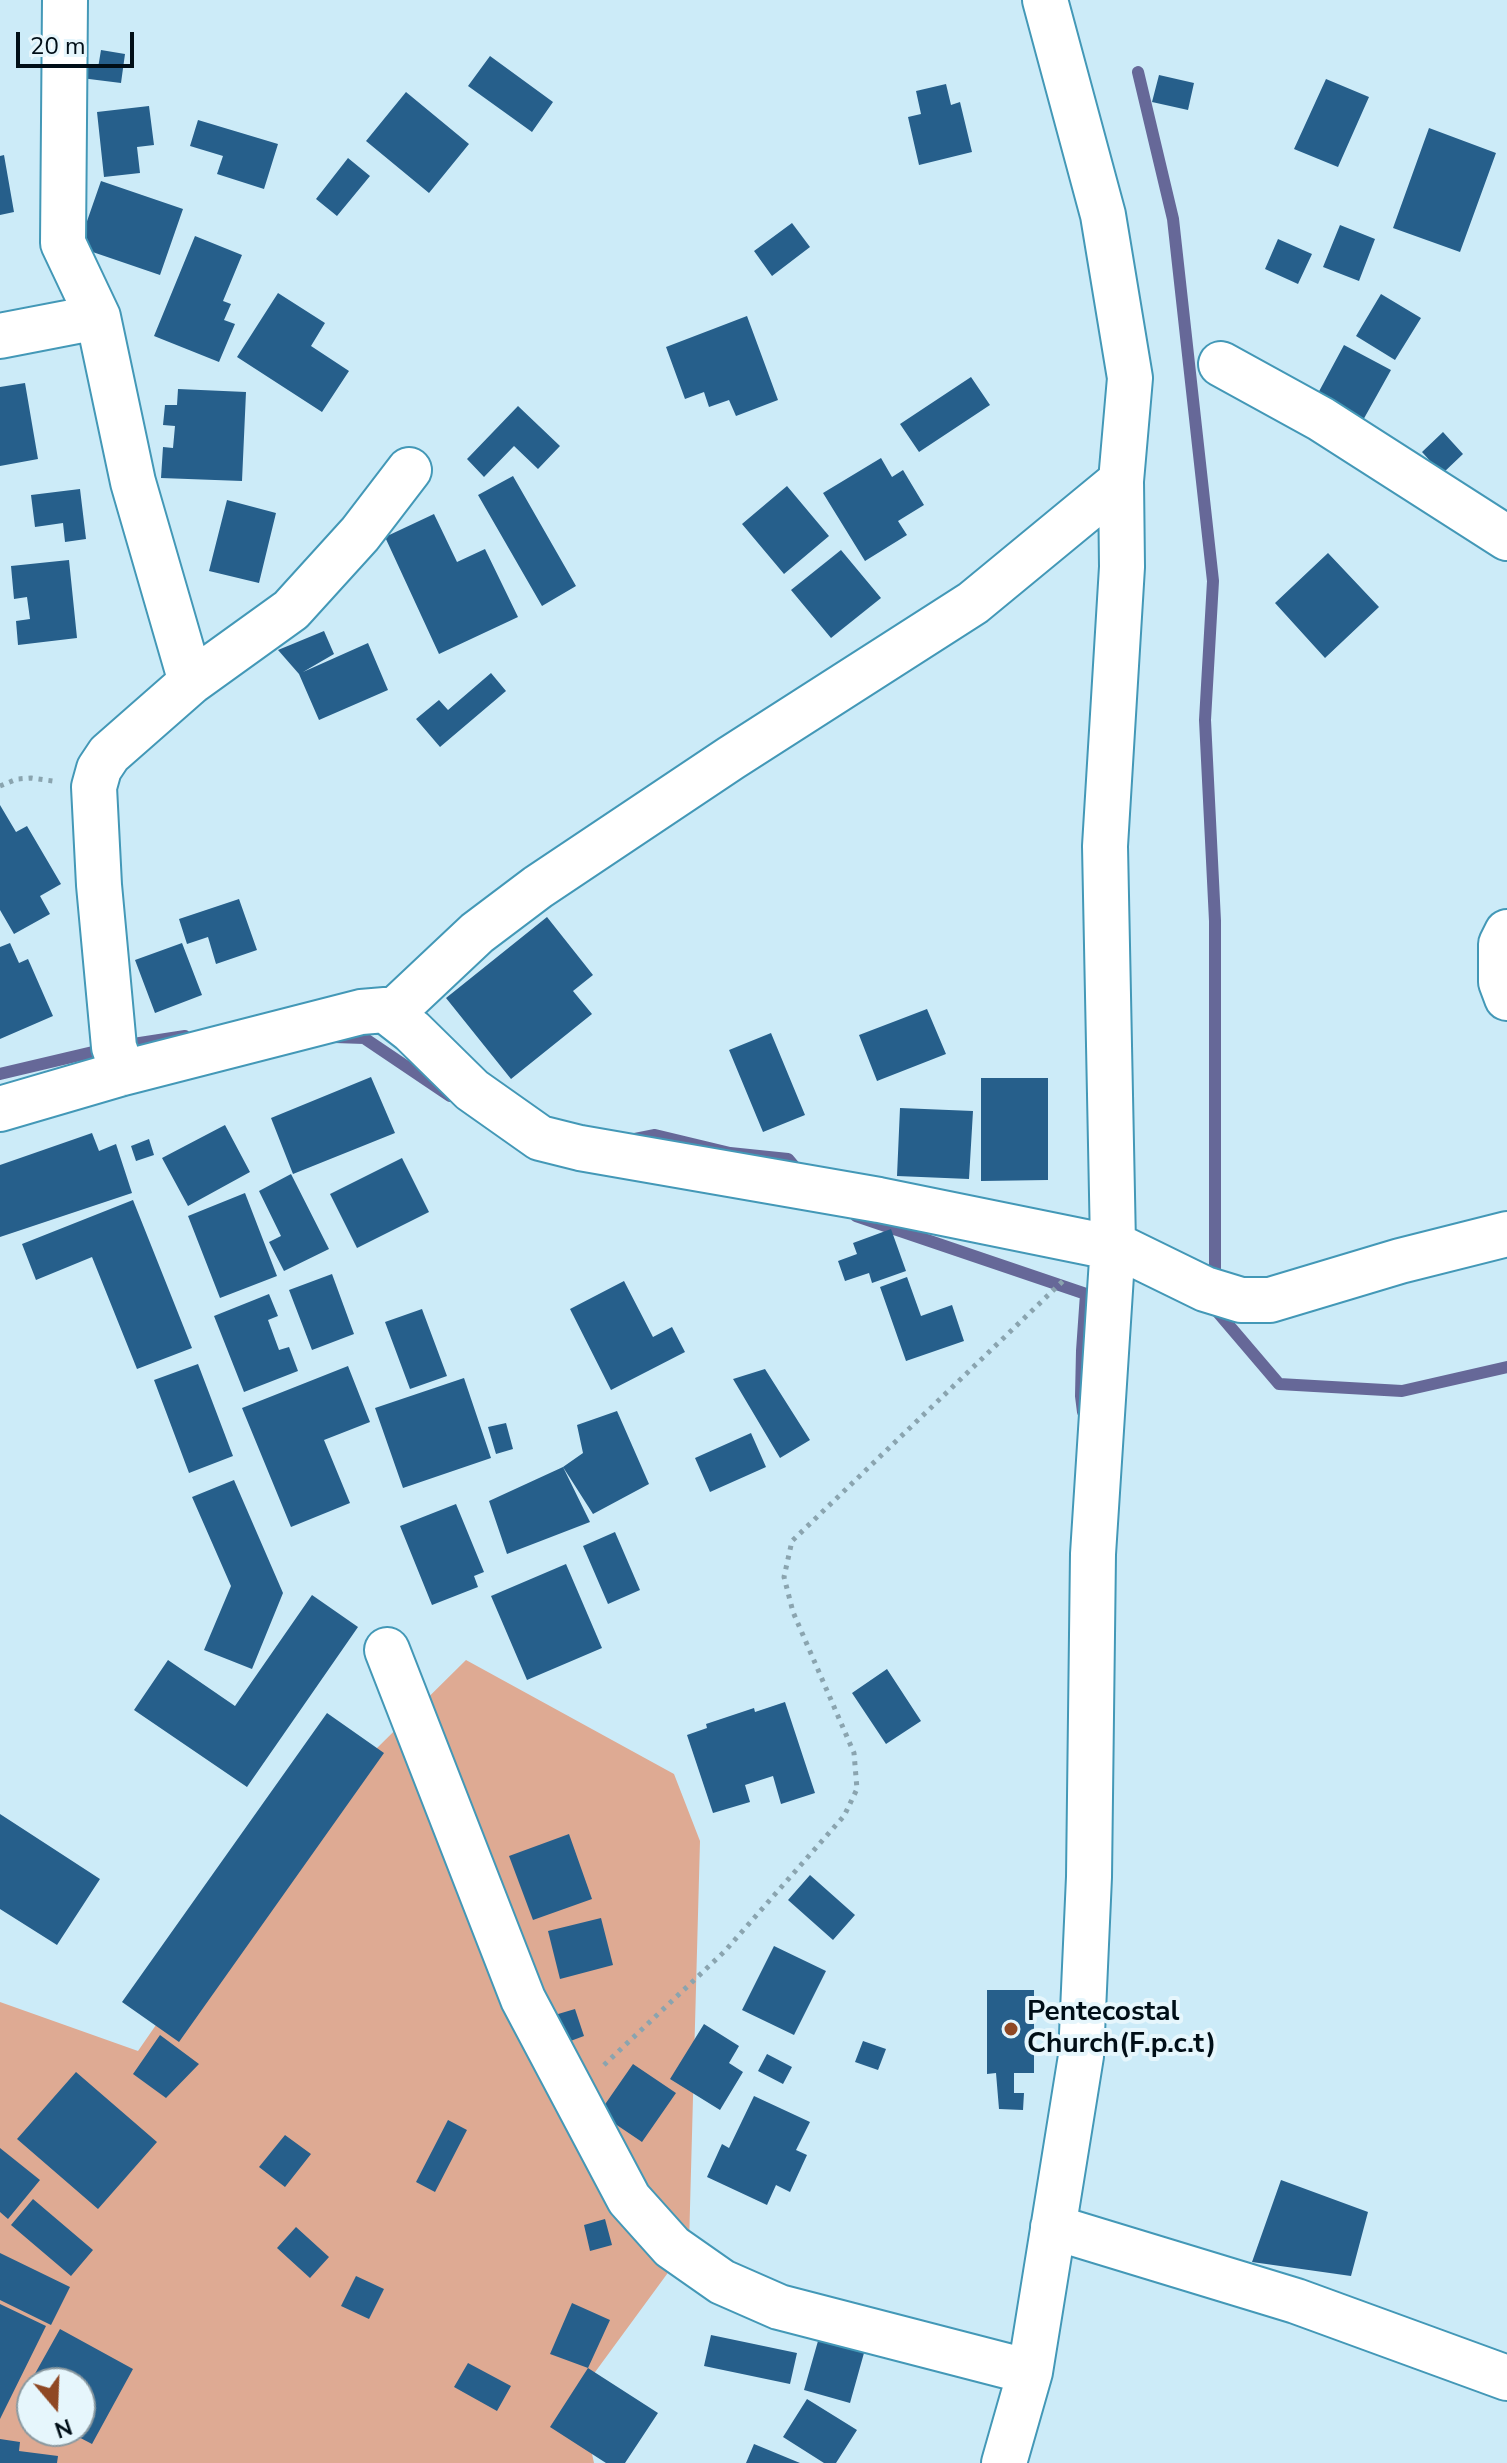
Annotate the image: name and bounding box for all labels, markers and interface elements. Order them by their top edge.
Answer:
scale bar [20,16,138,66]
text: 20 m [30,30,86,62]
place label: Pentecostal Church(F.p.c.t) [1027,1996,1216,2062]
marker: Pentecostal Church(F.p.c.t) [1002,2020,1020,2038]
north arrow [16,2367,96,2447]
text: N [50,2411,76,2445]

